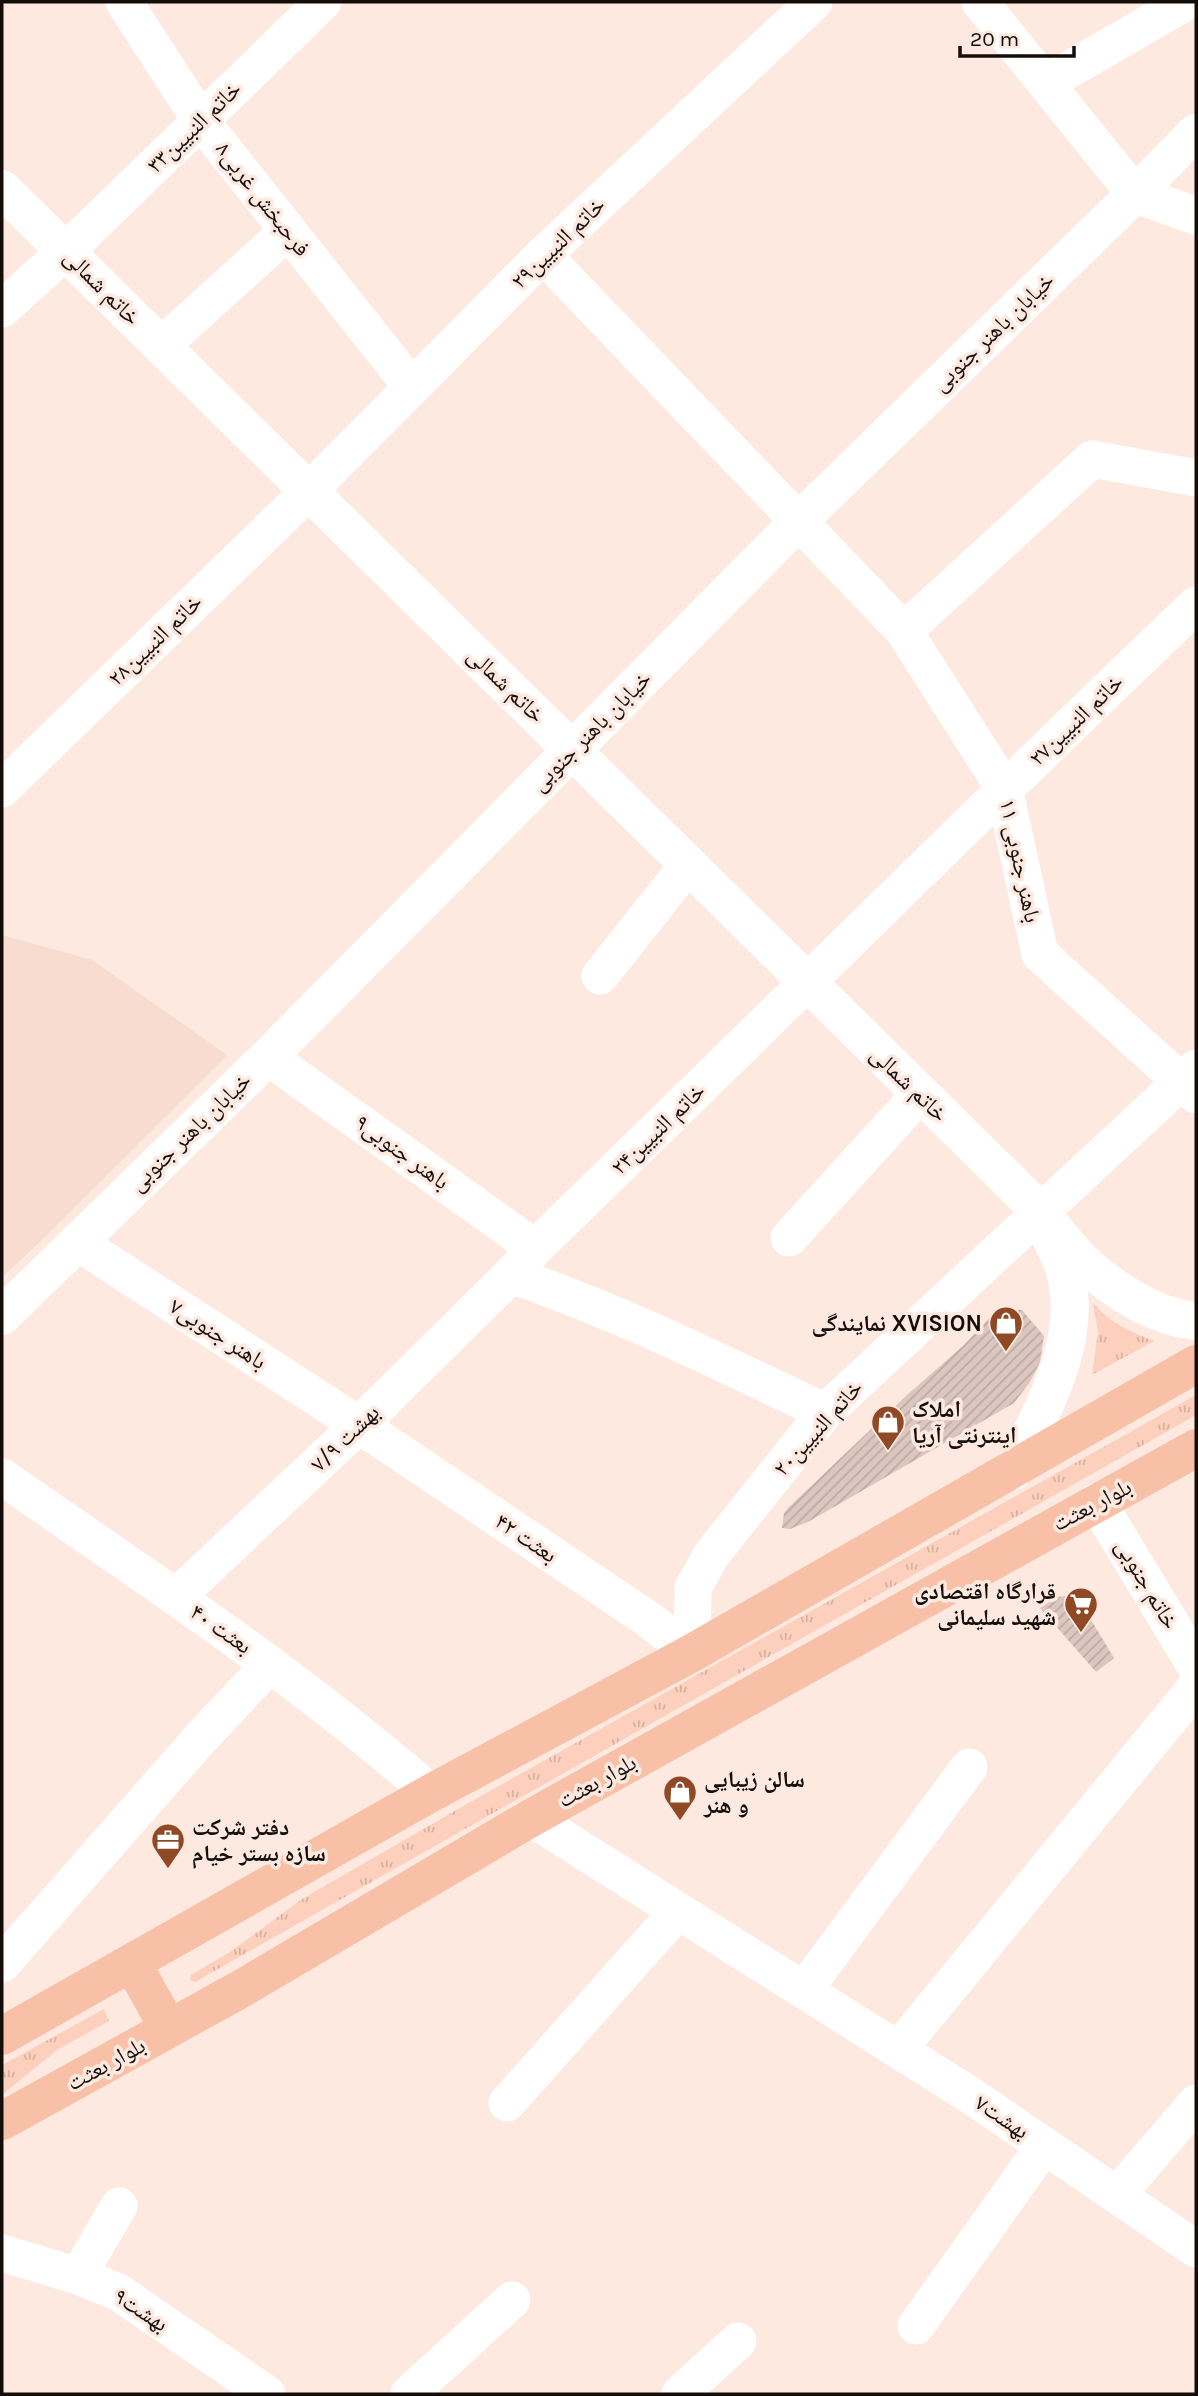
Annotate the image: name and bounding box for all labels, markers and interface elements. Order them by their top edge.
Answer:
scale bar [960,14,1074,58]
text: 20 m [970,27,1019,51]
street label: خاتم النبیین۳۳ [141,75,248,180]
street label: فرحبخش غربی۸ [210,136,316,262]
street label: خاتم النبیین۲۹ [505,191,612,296]
street label: خاتم شمالی [57,243,146,332]
street label: خیابان باهنر جنوبی [926,267,1060,397]
street label: خاتم النبیین۲۸ [102,588,209,693]
street label: خاتم شمالی [460,642,550,730]
street label: خیابان باهنر جنوبی [525,665,657,797]
street label: خاتم النبیین۲۷ [1023,668,1130,773]
street label: باهنر جنوبی ۱۱ [994,797,1046,925]
street label: خاتم شمالی [863,1041,953,1129]
street label: خیابان باهنر جنوبی [123,1067,257,1197]
street label: خاتم النبیین۲۴ [605,1077,712,1182]
street label: باهنر جنوبی۹ [350,1109,454,1195]
street label: باهنر جنوبی۷ [165,1293,271,1375]
shop icon: نمایندگی XVISION [987,1304,1025,1353]
place label: نمایندگی XVISION [811,1310,982,1337]
street label: خاتم النبیین۲۰ [768,1374,870,1483]
place label: املاک اینترنتی آریا [912,1396,1017,1449]
street label: بهشت ۷/۹ [305,1399,385,1477]
shop icon: املاک اینترنتی آریا [869,1403,907,1452]
street label: بلوار بعثت [1048,1473,1136,1537]
street label: بعثت ۴۲ [490,1508,562,1568]
street label: خاتم جنوبی [1108,1534,1184,1635]
place label: قرارگاه اقتصادی شهید سلیمانی [914,1578,1056,1631]
supermarket icon: قرارگاه اقتصادی شهید سلیمانی [1062,1585,1100,1634]
street label: بعثت ۴۰ [185,1598,257,1660]
street label: بلوار بعثت [553,1748,641,1814]
place label: سالن زیبایی و هنر [703,1766,805,1819]
shop icon: سالن زیبایی و هنر [661,1773,699,1822]
place label: دفتر شرکت سازه بستر خیام [192,1814,326,1869]
office icon: دفتر شرکت سازه بستر خیام [149,1821,187,1870]
street label: بلوار بعثت [62,2031,150,2097]
street label: بهشت۷ [970,2089,1034,2145]
street label: بهشت۹ [109,2282,173,2338]

